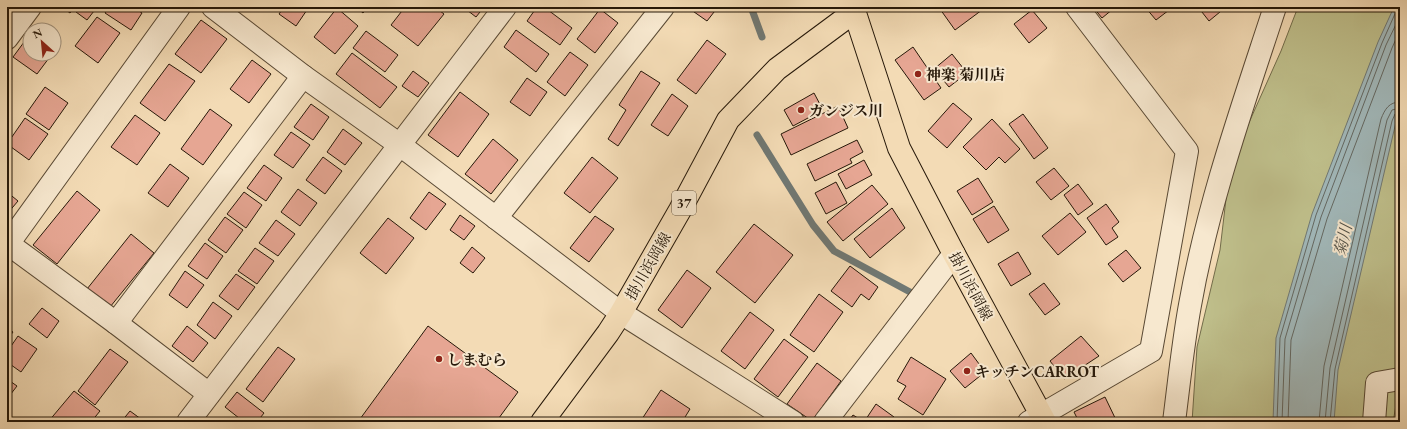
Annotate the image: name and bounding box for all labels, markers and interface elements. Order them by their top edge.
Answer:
north arrow [22,22,62,62]
text: N [30,25,45,41]
place label: 神楽 菊川店 [926,65,1005,84]
marker: 神楽 菊川店 [913,69,923,79]
place label: ガンジス川 [809,101,883,120]
marker: ガンジス川 [796,105,806,115]
road number: 37 [672,191,696,215]
water label: 菊川 [1329,220,1357,258]
street label: 掛川浜岡線 [621,229,675,303]
street label: 掛川浜岡線 [945,248,997,324]
place label: しまむら [447,350,507,369]
marker: しまむら [434,354,444,364]
place label: キッチンCARROT [975,362,1100,381]
marker: キッチンCARROT [962,366,972,376]

